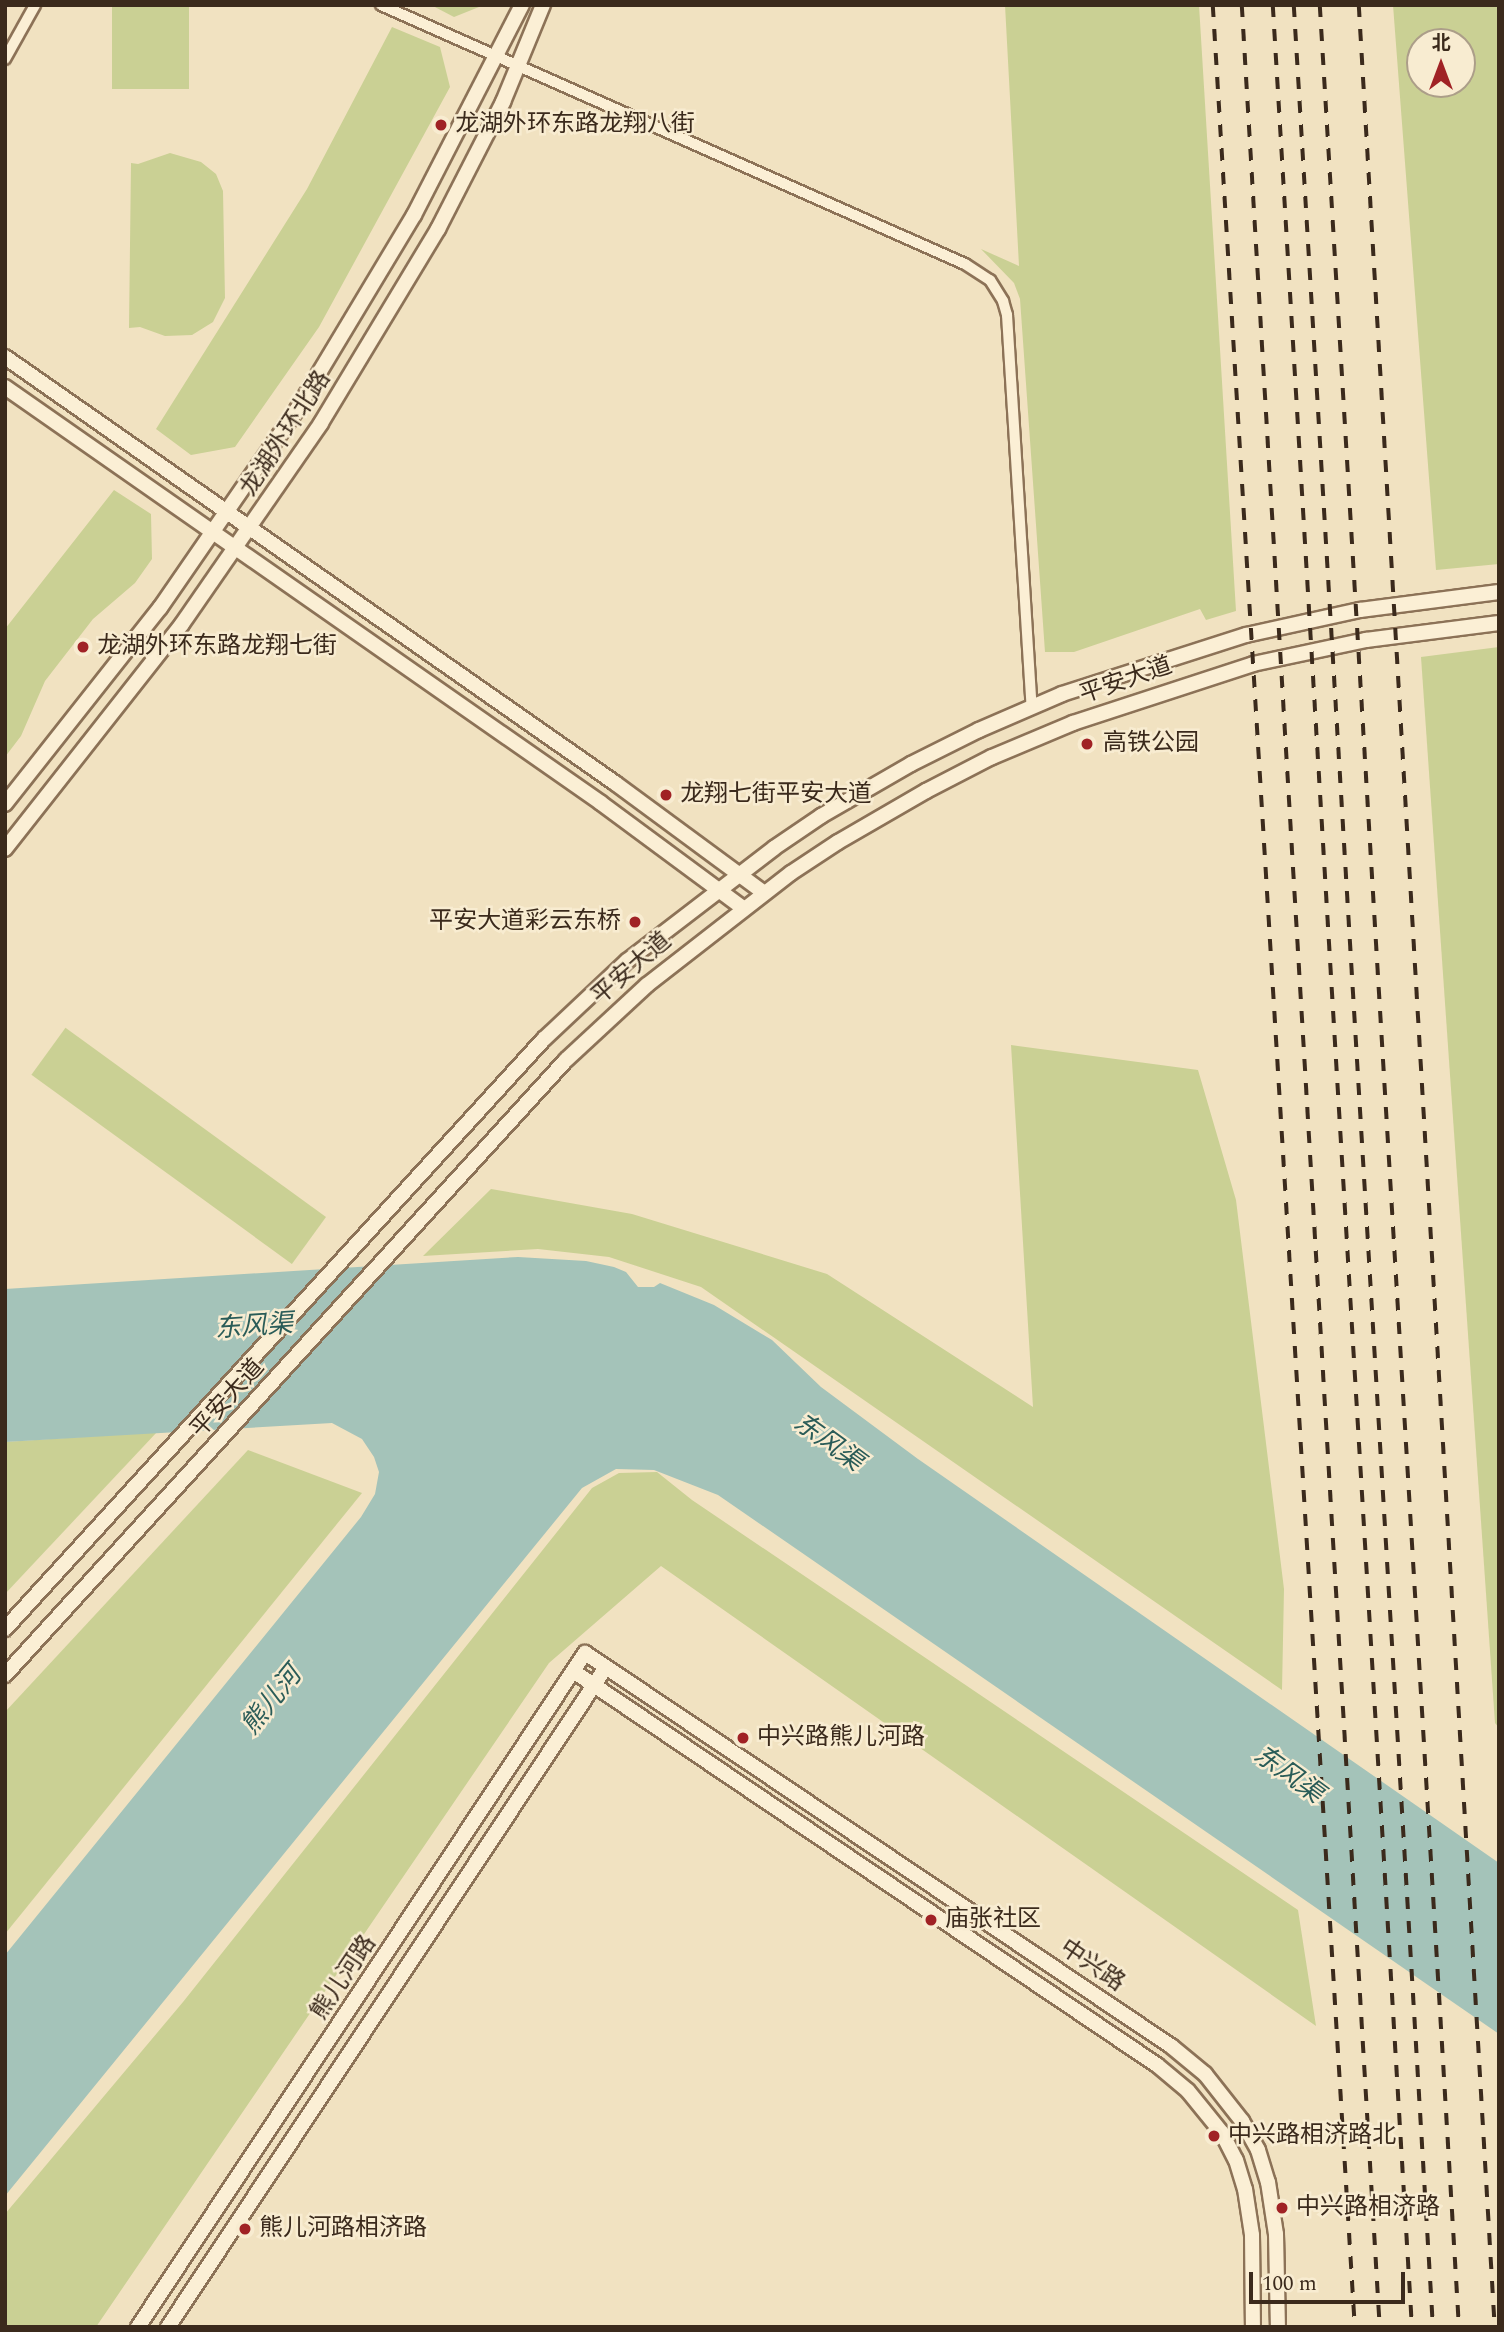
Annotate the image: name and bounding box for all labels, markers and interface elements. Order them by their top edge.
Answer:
north arrow [1406,28,1476,98]
text: 北 [1431,29,1451,58]
place label: 龙湖外环东路龙翔八街 [455,111,695,139]
marker: 龙湖外环东路龙翔八街 [433,117,449,133]
street label: 龙湖外环北路 [235,366,337,502]
place label: 龙湖外环东路龙翔七街 [97,633,337,661]
marker: 龙湖外环东路龙翔七街 [75,639,91,655]
street label: 平安大道 [1076,652,1176,710]
place label: 高铁公园 [1103,730,1199,758]
marker: 高铁公园 [1077,734,1097,754]
place label: 龙翔七街平安大道 [680,781,872,809]
marker: 龙翔七街平安大道 [658,787,674,803]
place label: 平安大道彩云东桥 [429,908,621,936]
marker: 平安大道彩云东桥 [627,914,643,930]
street label: 平安大道 [586,927,678,1011]
water label: 东风渠 [214,1309,294,1345]
street label: 平安大道 [185,1354,271,1444]
water label: 东风渠 [787,1407,869,1479]
water label: 熊儿河 [235,1661,309,1741]
place label: 中兴路熊儿河路 [757,1724,925,1752]
marker: 中兴路熊儿河路 [735,1730,751,1746]
water label: 东风渠 [1247,1739,1329,1811]
place label: 庙张社区 [945,1906,1041,1934]
marker: 庙张社区 [923,1912,939,1928]
street label: 熊儿河路 [305,1930,383,2026]
street label: 中兴路 [1054,1934,1130,1998]
place label: 中兴路相济路北 [1228,2122,1396,2150]
marker: 中兴路相济路北 [1206,2128,1222,2144]
place label: 中兴路相济路 [1296,2194,1440,2222]
marker: 中兴路相济路 [1274,2200,1290,2216]
place label: 熊儿河路相济路 [259,2215,427,2243]
marker: 熊儿河路相济路 [237,2221,253,2237]
scale bar [1252,2258,1408,2302]
text: 100 m [1262,2268,1317,2300]

